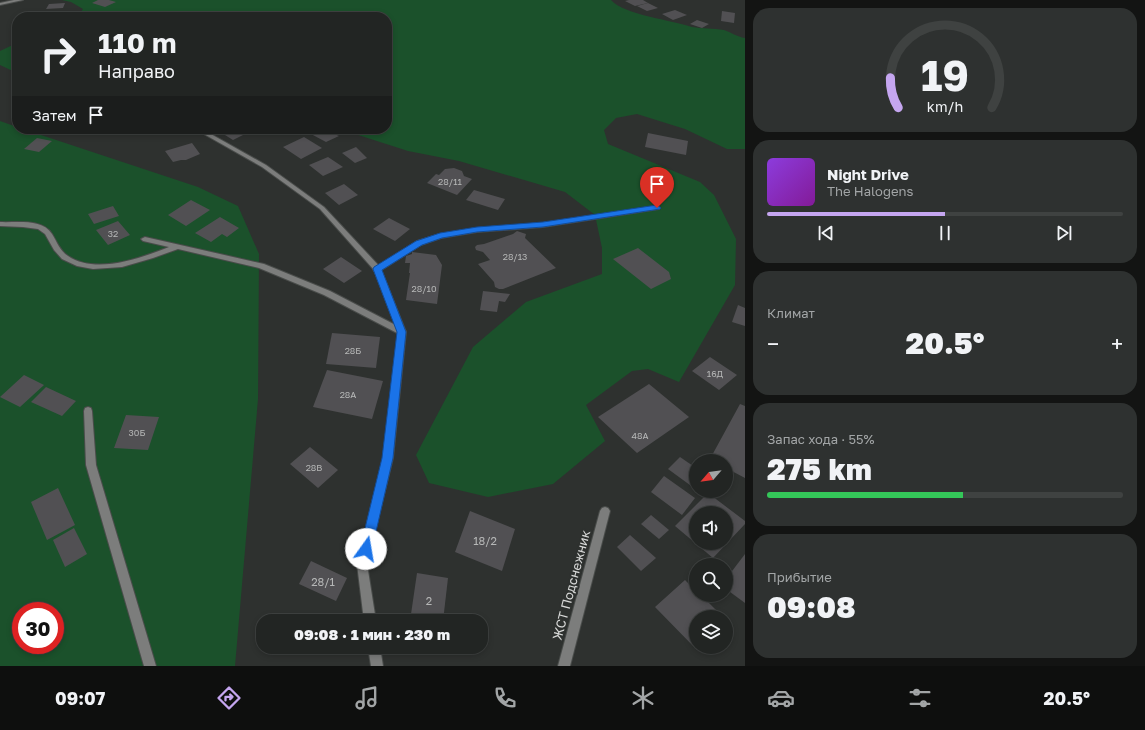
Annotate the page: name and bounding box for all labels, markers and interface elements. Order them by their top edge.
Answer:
text: 110 m [98,26,177,59]
icon: right [32,28,84,80]
text: 19 [921,50,969,100]
text: Направо [98,60,175,82]
text: km/h [927,97,963,114]
icon: arrive [85,104,107,126]
text: Затем [32,106,77,124]
text: Night Drive [827,165,909,183]
pin [640,167,674,208]
icon: arrive [646,173,668,195]
house number: 28/11 [438,176,463,187]
text: The Halogens [827,183,913,199]
icon: previous [815,222,837,244]
icon: pause [934,222,956,244]
icon: next [1053,222,1075,244]
house number: 32 [108,228,118,239]
house number: 28/13 [503,251,527,262]
house number: 28/10 [412,283,437,294]
text: Климат [767,305,815,321]
text: 20.5° [906,325,984,361]
text: − [767,330,779,357]
text: + [1111,330,1123,357]
house number: 28Б [345,345,361,356]
house number: 16Д [707,368,724,379]
house number: 28А [340,389,356,400]
house number: 30Б [129,427,145,438]
house number: 48А [631,430,649,441]
text: Запас хода · 55% [767,431,874,447]
text: 275 km [767,451,872,487]
north arrow [689,454,733,498]
map controls [689,454,733,654]
house number: 28В [306,462,322,473]
button: sound [689,506,733,550]
position arrow [345,528,387,570]
street label: ЖСТ Подснежник [549,528,594,642]
house number: 18/2 [473,534,497,547]
button: search [689,558,733,602]
text: Прибытие [767,569,832,585]
house number: 28/1 [311,575,335,588]
text: 09:08 [767,589,856,625]
house number: 2 [426,594,432,607]
speed limit sign: 30 [12,602,64,654]
button: layers [689,610,733,654]
text: 09:08 · 1 мин · 230 m [294,625,450,643]
icon: directions [215,684,243,712]
icon: music [353,684,381,712]
icon: phone [491,684,519,712]
icon: climate [629,684,657,712]
icon: car [767,684,795,712]
icon: filters [906,684,934,712]
text: 09:07 [55,687,105,709]
text: 20.5° [1044,687,1090,709]

